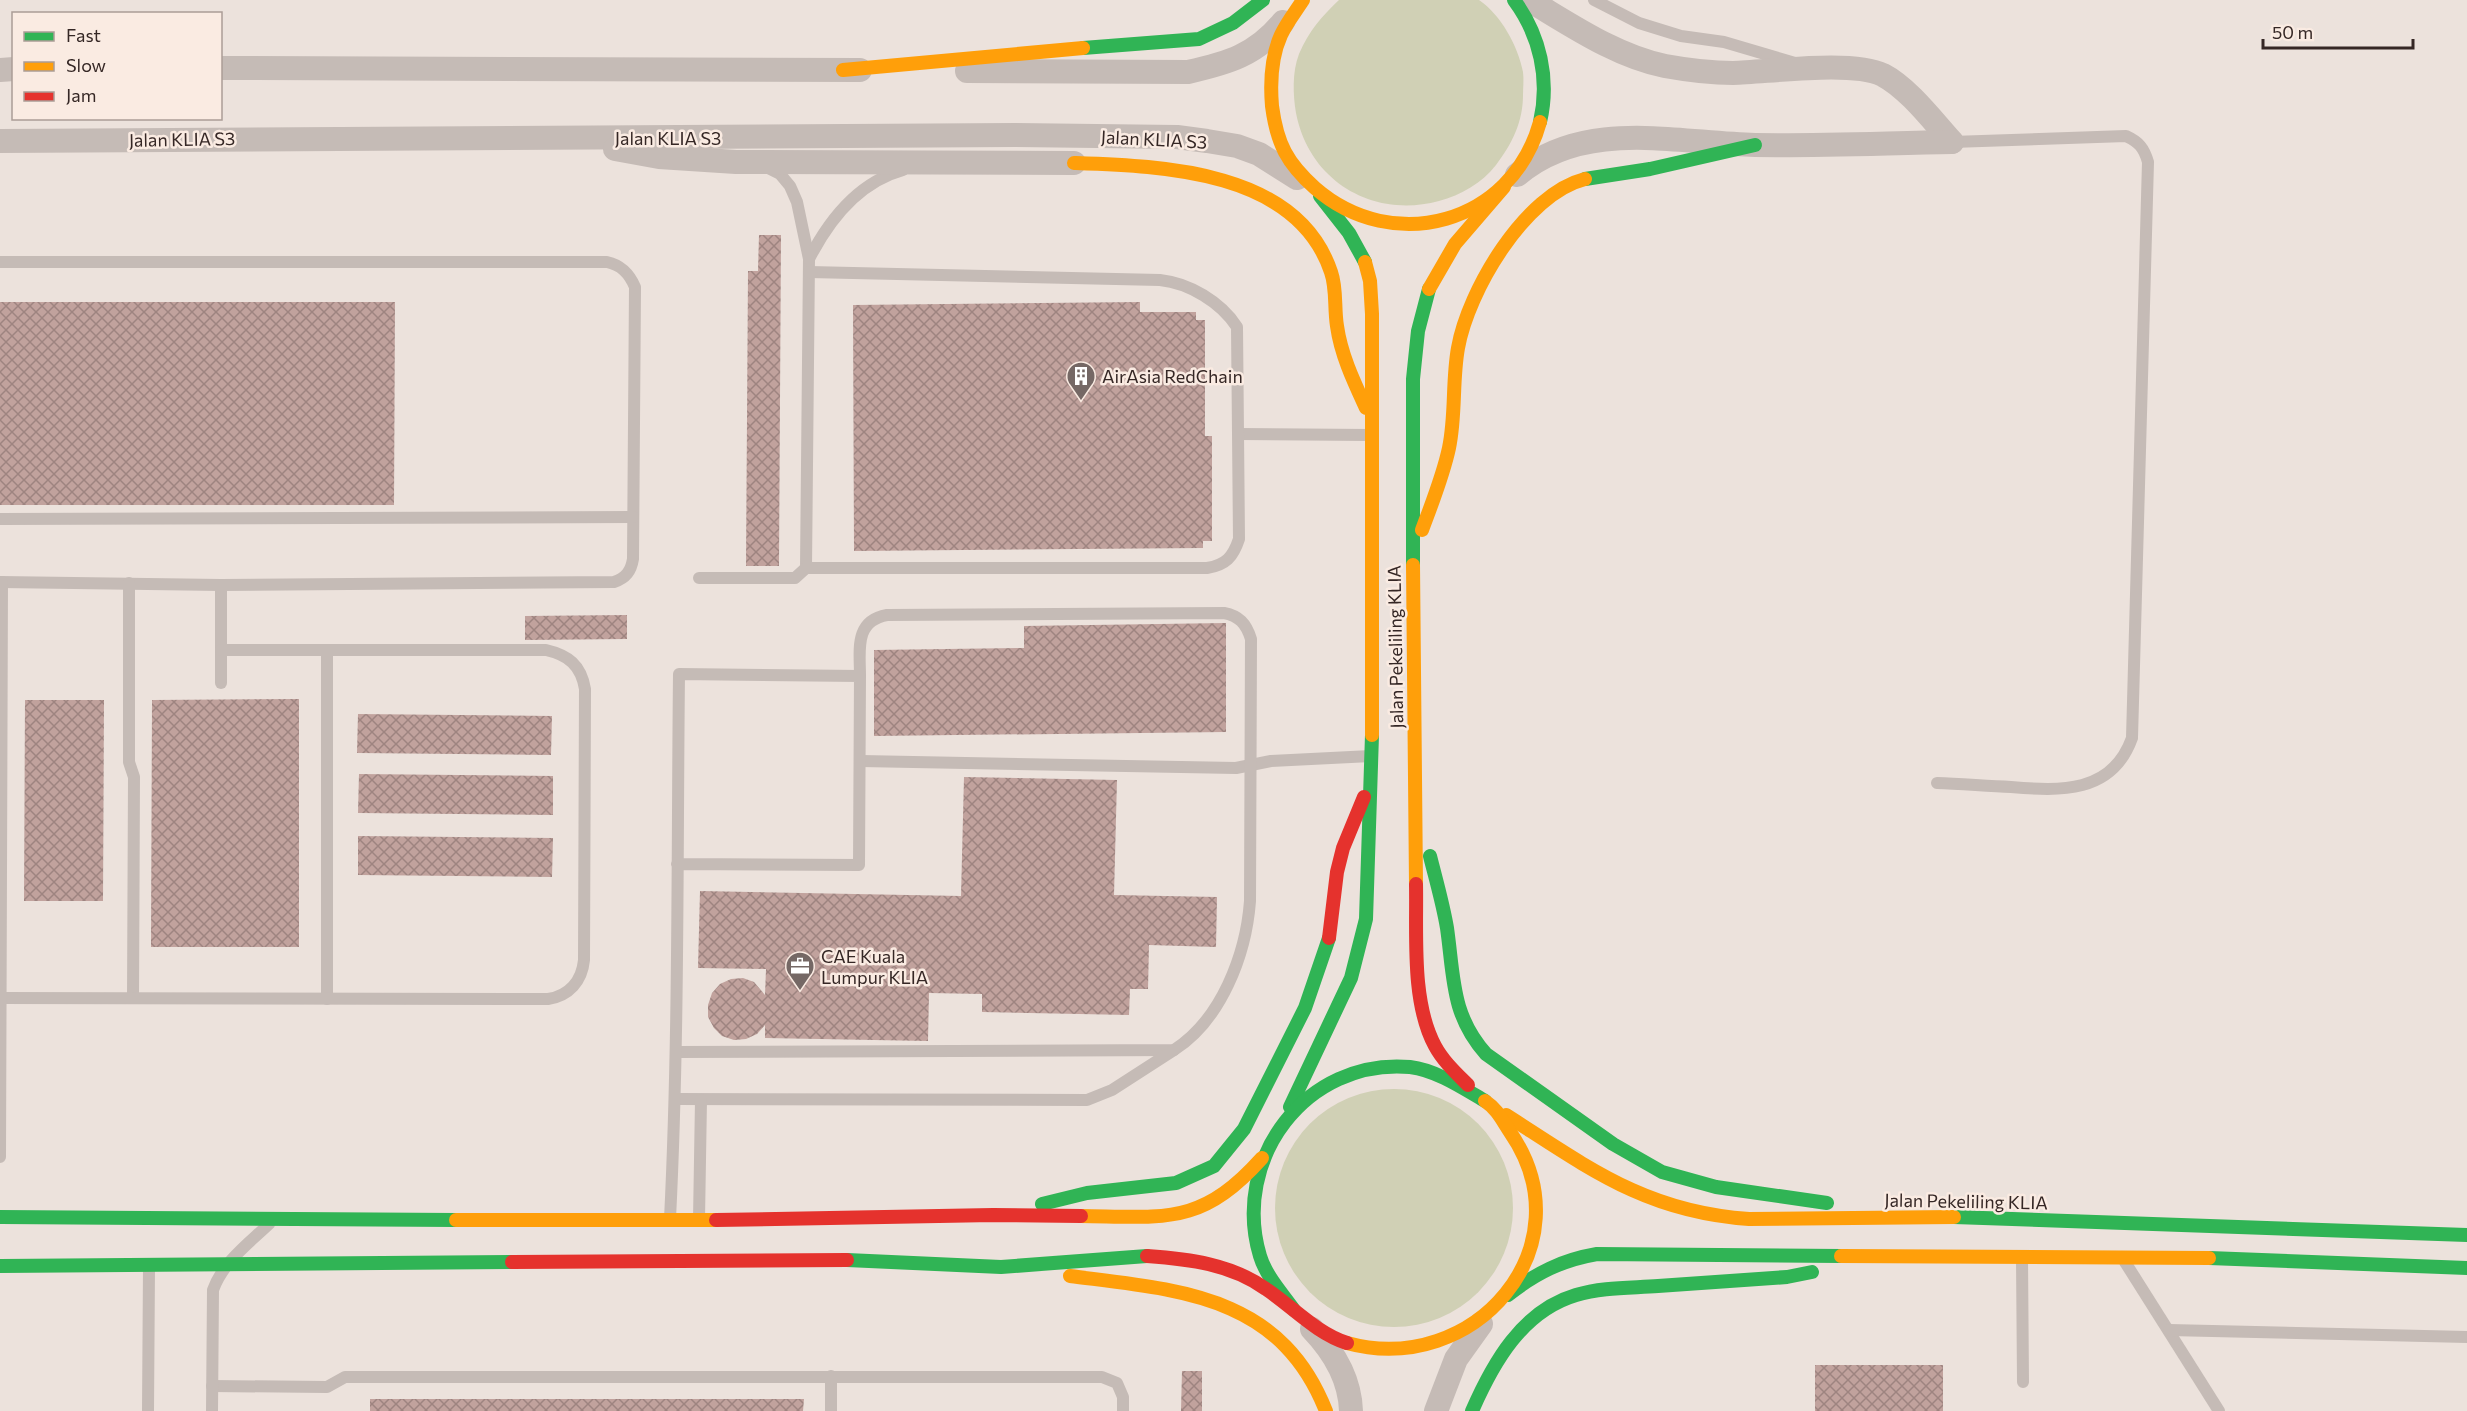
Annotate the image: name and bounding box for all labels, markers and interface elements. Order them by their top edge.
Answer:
legend [12,12,222,120]
scale bar [2263,12,2413,50]
text: 50 m [2272,21,2313,43]
text: Fast [66,24,101,46]
text: Slow [66,54,106,76]
text: Jam [66,84,96,106]
street label: Jalan KLIA S3 [1100,125,1208,153]
street label: Jalan KLIA S3 [129,127,235,151]
street label: Jalan KLIA S3 [615,127,721,149]
building icon: AirAsia RedChain [1065,360,1097,402]
place label: AirAsia RedChain [1102,365,1243,387]
street label: Jalan Pekeliling KLIA [1383,565,1407,729]
place label: CAE Kuala Lumpur KLIA [821,945,928,988]
office icon: CAE Kuala Lumpur KLIA [784,950,816,992]
street label: Jalan Pekeliling KLIA [1884,1189,2048,1213]

